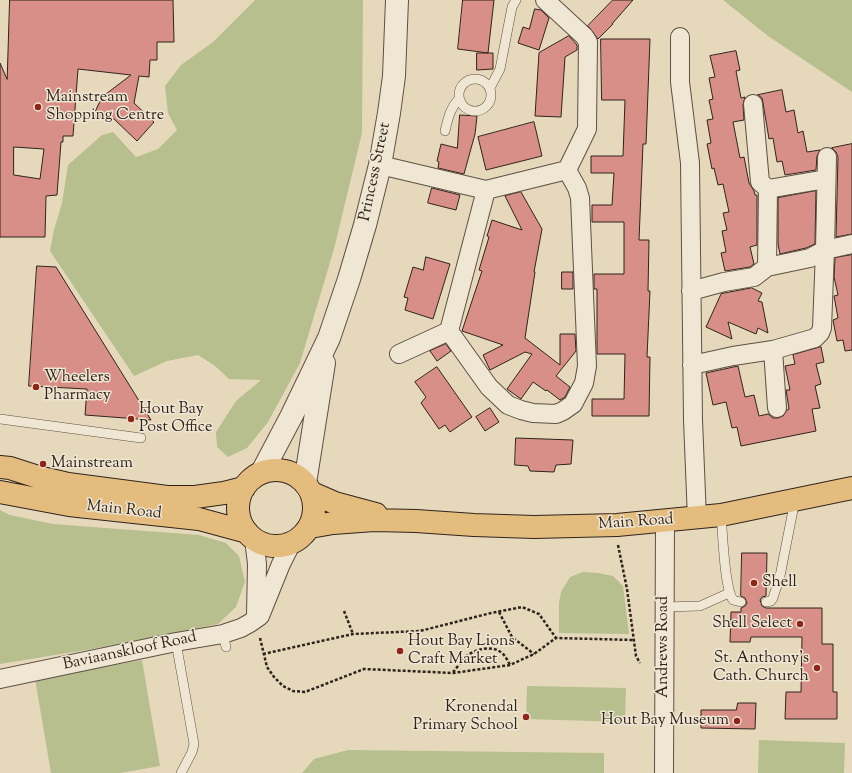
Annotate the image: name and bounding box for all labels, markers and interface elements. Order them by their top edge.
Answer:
place label: Mainstream Shopping Centre [46,88,164,126]
marker: Mainstream Shopping Centre [33,102,43,112]
street label: Princess Street [356,121,396,223]
place label: Wheelers Pharmacy [44,368,111,406]
marker: Wheelers Pharmacy [31,382,41,392]
place label: Hout Bay Post Office [139,400,212,438]
marker: Hout Bay Post Office [126,414,136,424]
place label: Mainstream [51,454,133,474]
marker: Mainstream [38,459,48,469]
street label: Main Road [85,498,163,524]
street label: Main Road [598,511,674,535]
place label: Shell [762,573,797,593]
marker: Shell [749,578,759,588]
street label: Andrews Road [654,596,674,698]
place label: Shell Select [712,614,792,634]
marker: Shell Select [795,619,805,629]
street label: Baviaanskloof Road [61,628,199,676]
place label: Hout Bay Lions Craft Market [408,632,515,670]
marker: Hout Bay Lions Craft Market [395,646,405,656]
place label: St. Anthony's Cath. Church [713,649,809,687]
marker: St. Anthony's Cath. Church [812,663,822,673]
place label: Kronendal Primary School [413,698,518,736]
place label: Hout Bay Museum [601,711,729,731]
marker: Kronendal Primary School [521,712,531,722]
marker: Hout Bay Museum [732,716,742,726]

